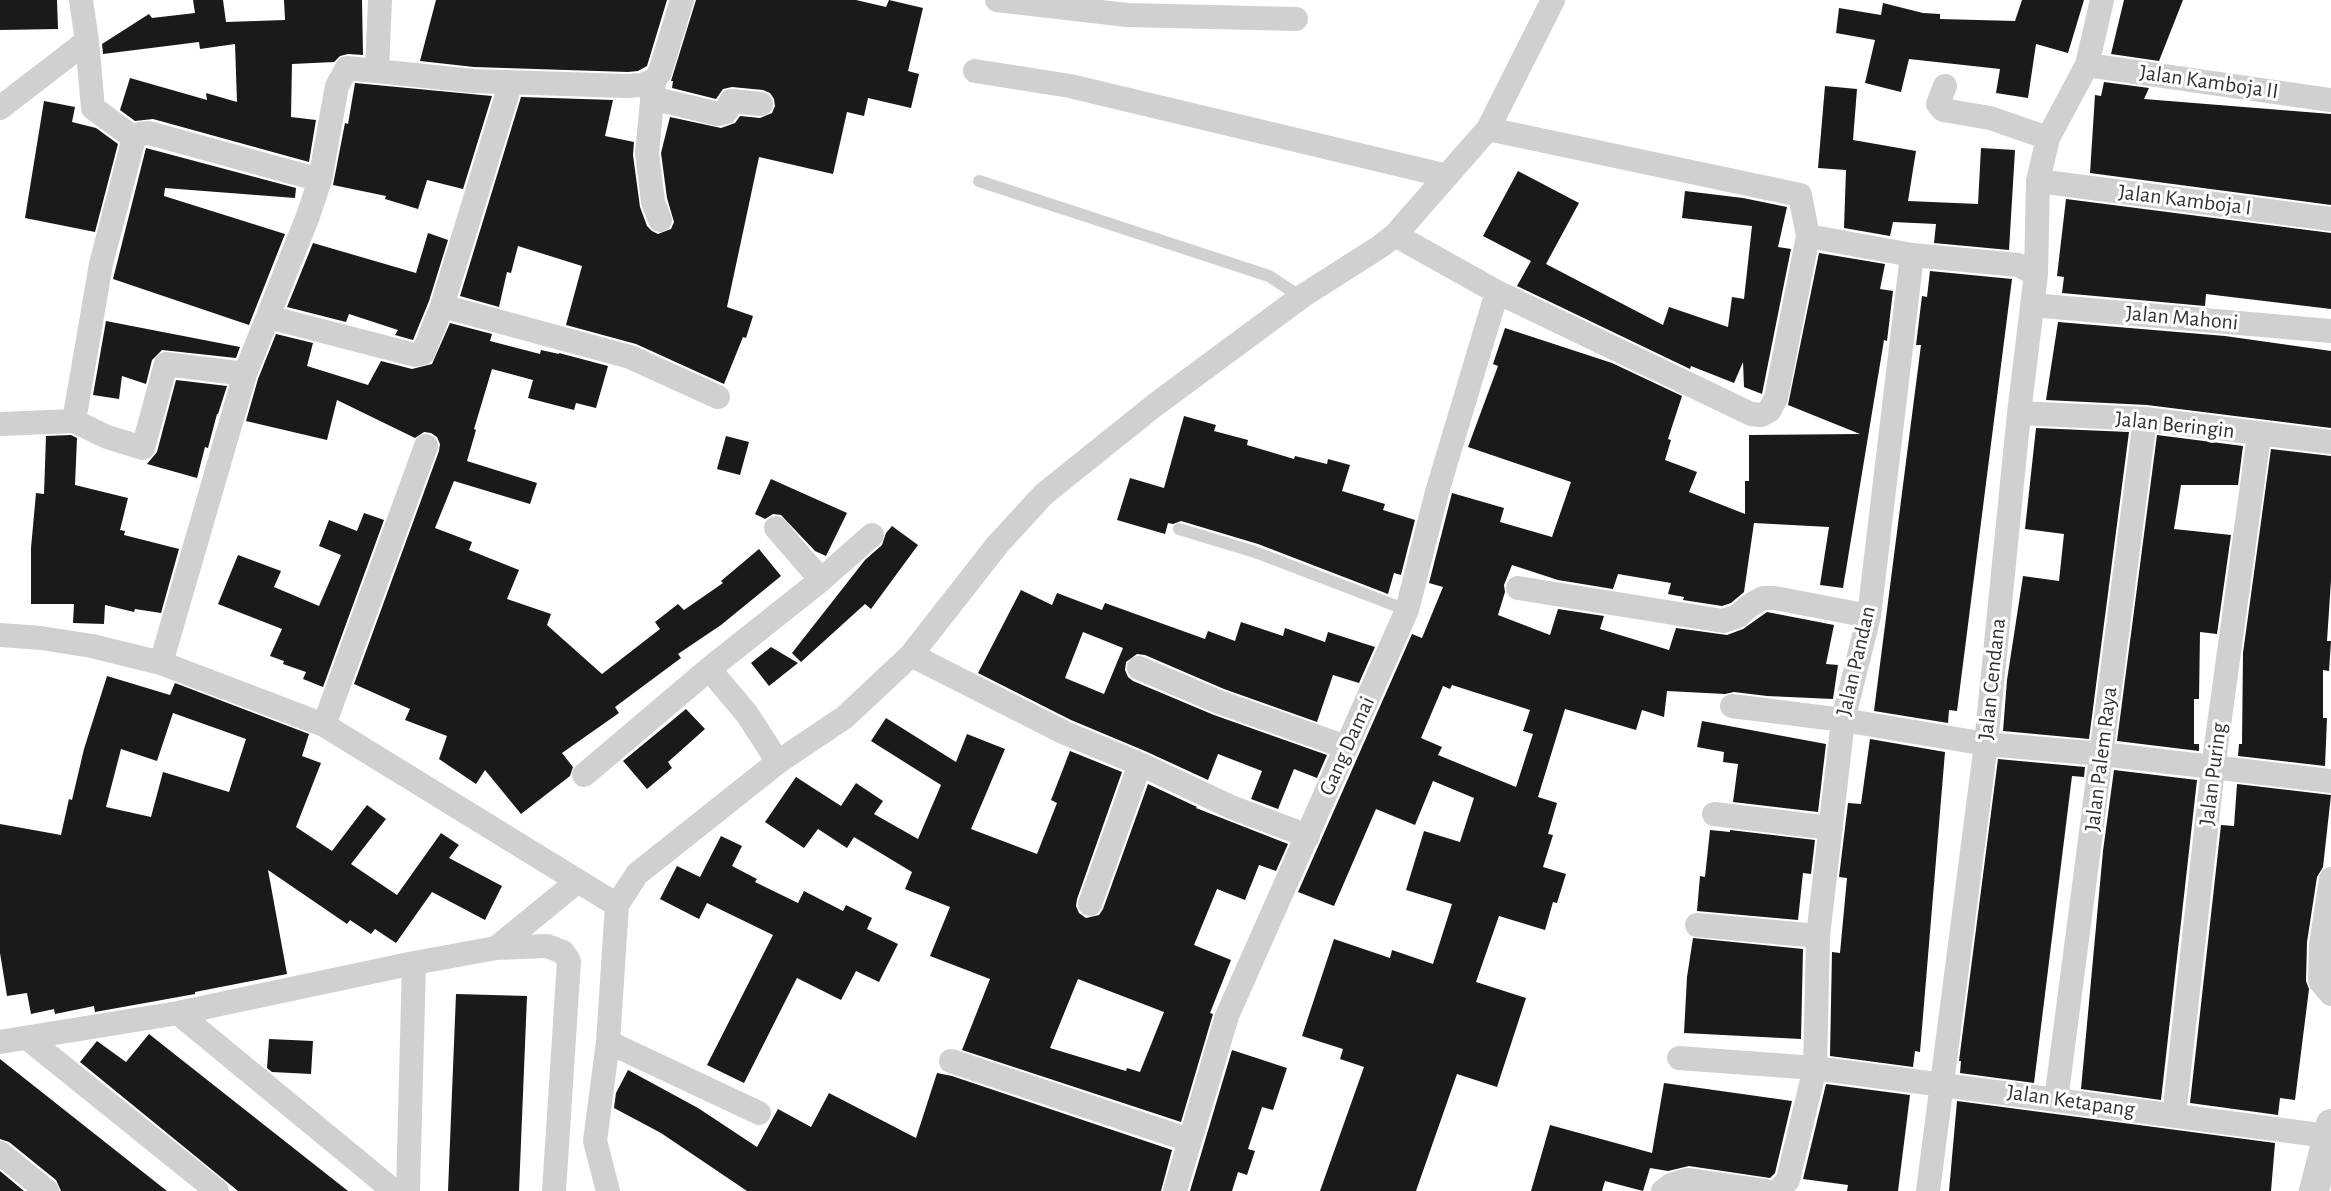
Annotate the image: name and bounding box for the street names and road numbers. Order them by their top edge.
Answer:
street label: Jalan Kamboja II [2138,59,2280,105]
street label: Jalan Kamboja I [2117,179,2253,221]
street label: Jalan Mahoni [2125,300,2239,336]
street label: Jalan Beringin [2114,406,2236,444]
street label: Jalan Pandan [1831,604,1881,718]
street label: Jalan Cendana [1972,617,2012,741]
street label: Jalan Palem Raya [2079,685,2123,833]
street label: Gang Damai [1313,692,1381,800]
street label: Jalan Puring [2194,721,2232,827]
street label: Jalan Ketapang [2005,1079,2137,1123]

